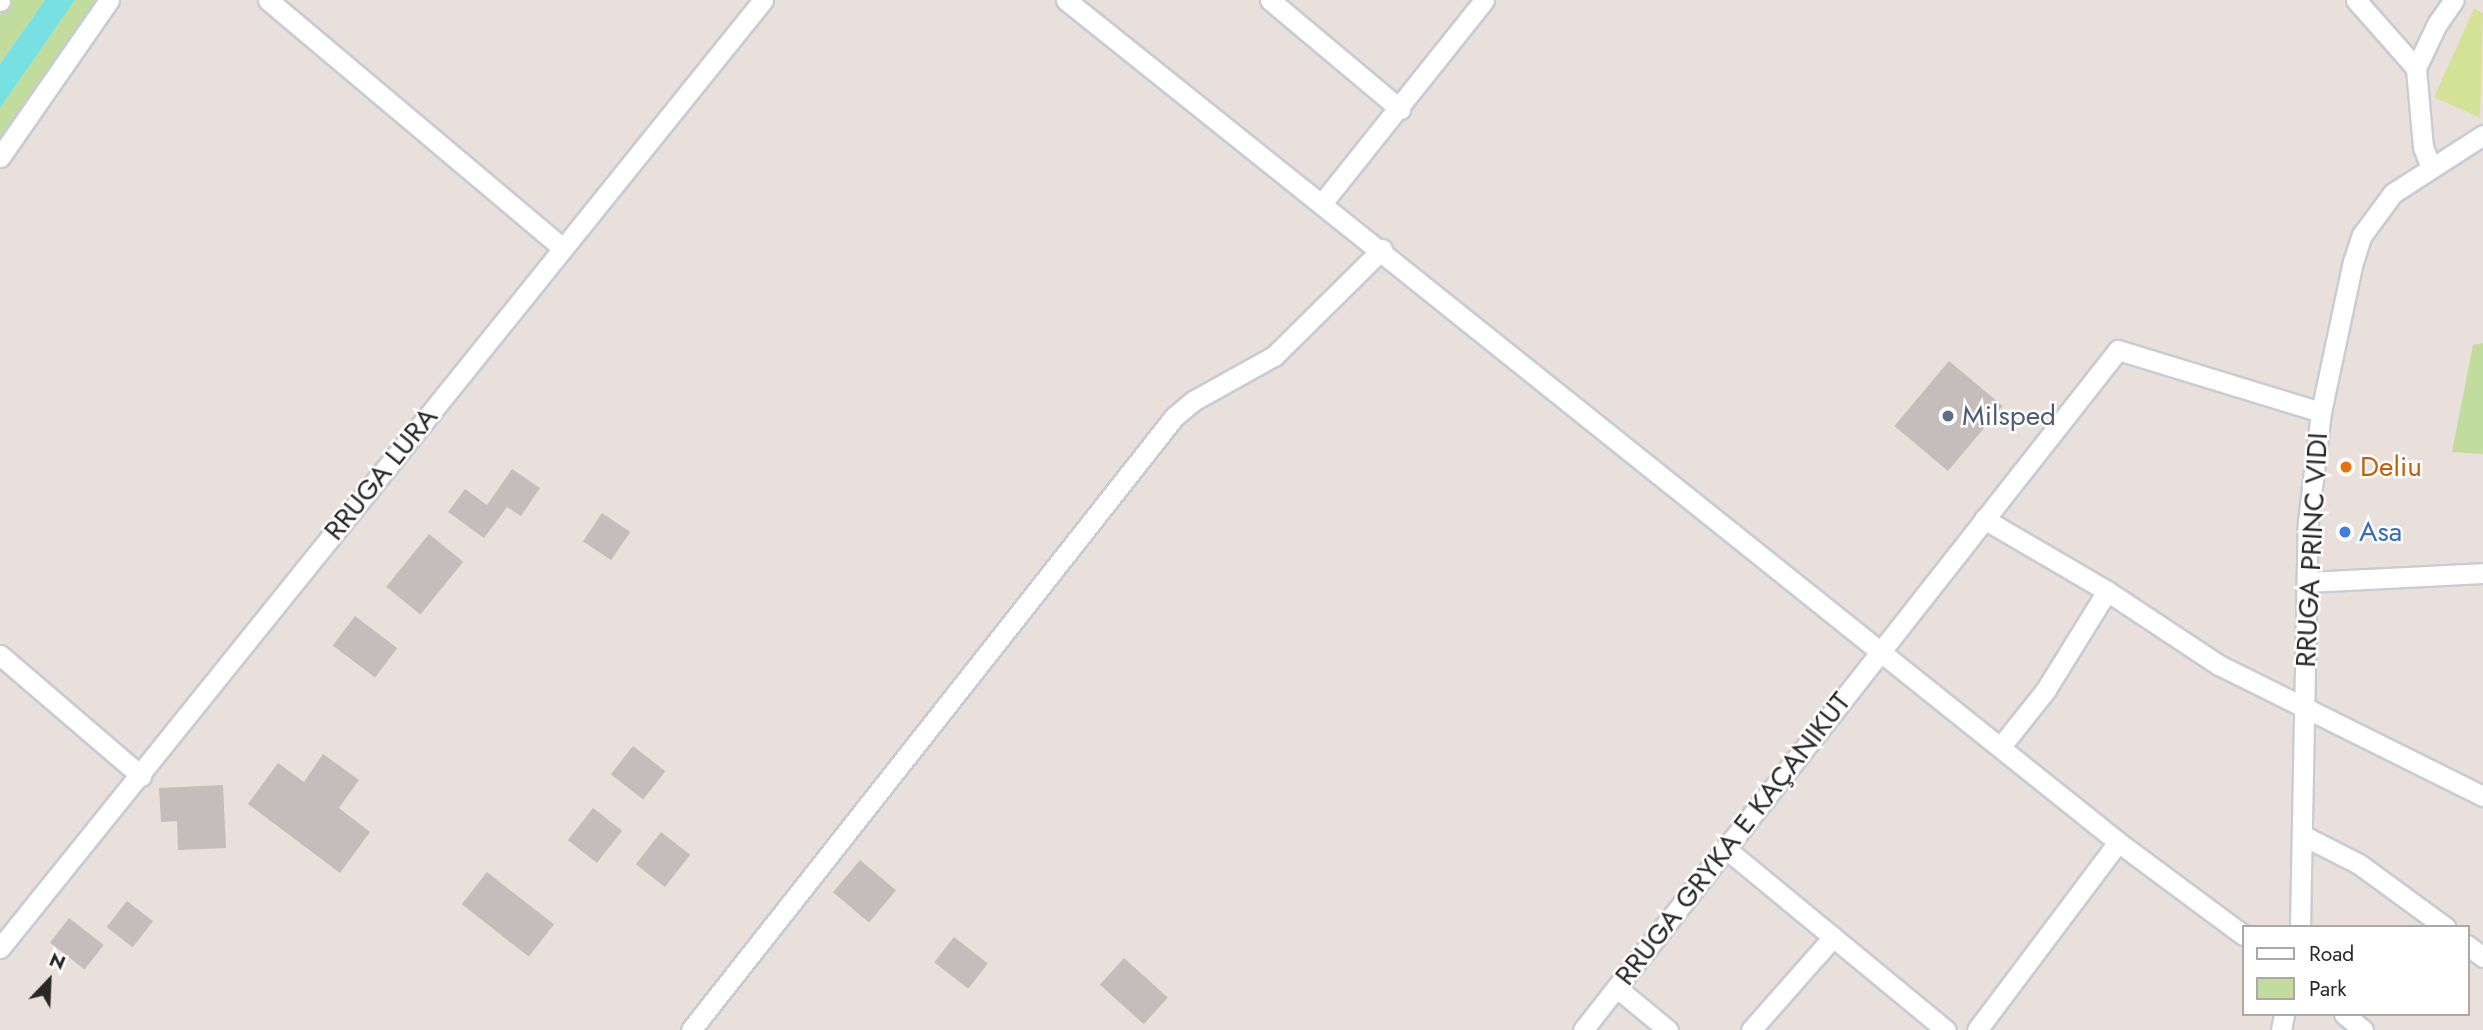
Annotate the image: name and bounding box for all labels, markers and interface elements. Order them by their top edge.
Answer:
place label: Milsped [1962,399,2056,433]
street label: RRUGA LURA [317,401,445,547]
marker: Milsped [1940,408,1956,424]
street label: RRUGA PRINC VIDI [2289,432,2335,668]
place label: Deliu [2360,450,2422,484]
marker: Deliu [2338,459,2354,475]
place label: Asa [2359,515,2402,549]
marker: Asa [2337,524,2353,540]
street label: RRUGA GRYKA E KAÇANIKUT [1608,686,1858,992]
legend [2242,925,2469,1016]
text: Road [2309,939,2354,969]
north arrow [14,946,84,1016]
text: N [45,946,70,977]
text: Park [2309,974,2346,1004]

